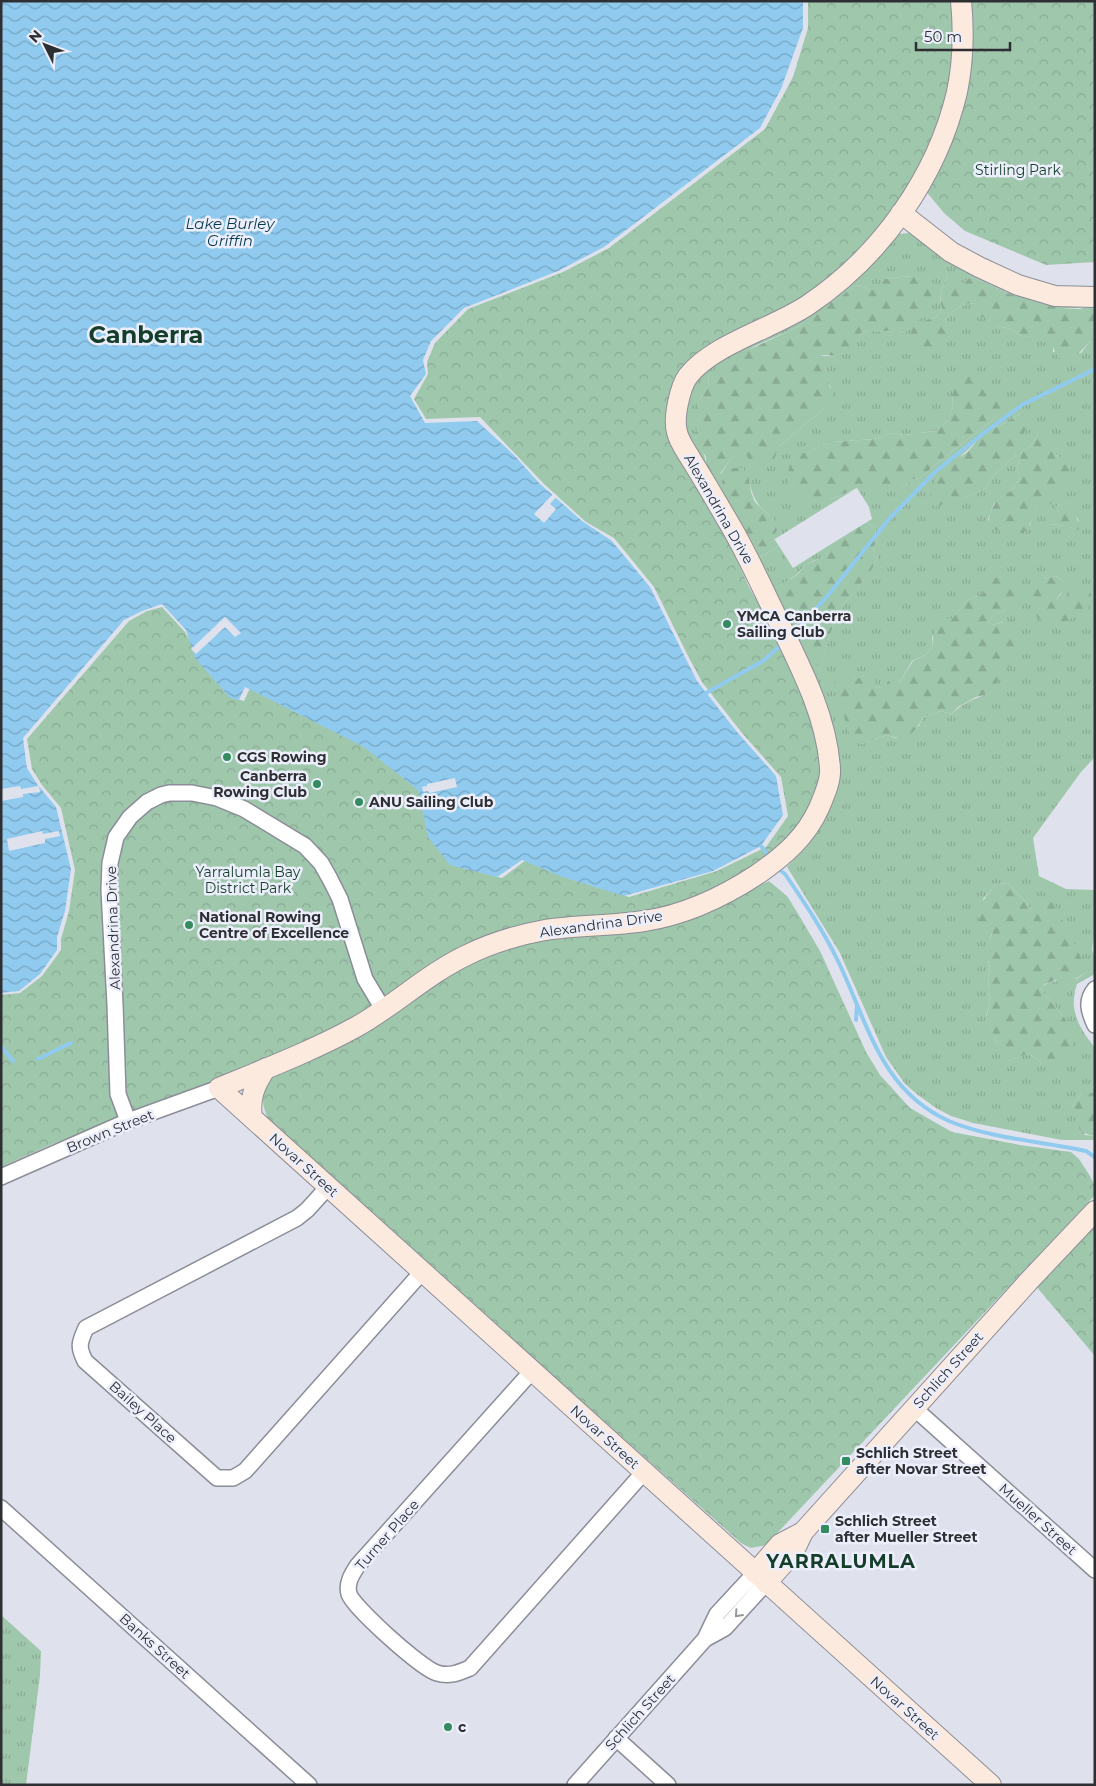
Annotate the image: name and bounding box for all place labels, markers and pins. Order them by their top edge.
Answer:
place label: YMCA Canberra Sailing Club [736,607,851,641]
marker: YMCA Canberra Sailing Club [721,618,733,630]
place label: CGS Rowing [237,748,327,766]
marker: CGS Rowing [221,751,233,763]
place label: Canberra Rowing Club [213,767,307,801]
marker: Canberra Rowing Club [311,778,323,790]
place label: ANU Sailing Club [368,793,494,811]
marker: ANU Sailing Club [353,796,365,808]
place label: National Rowing Centre of Excellence [199,908,349,942]
marker: National Rowing Centre of Excellence [183,919,195,931]
place label: Schlich Street after Novar Street [856,1444,986,1478]
marker: Schlich Street after Novar Street [840,1455,852,1467]
place label: Schlich Street after Mueller Street [835,1512,978,1546]
marker: Schlich Street after Mueller Street [819,1523,831,1535]
place label: c [458,1718,467,1736]
marker: c [442,1721,454,1733]

